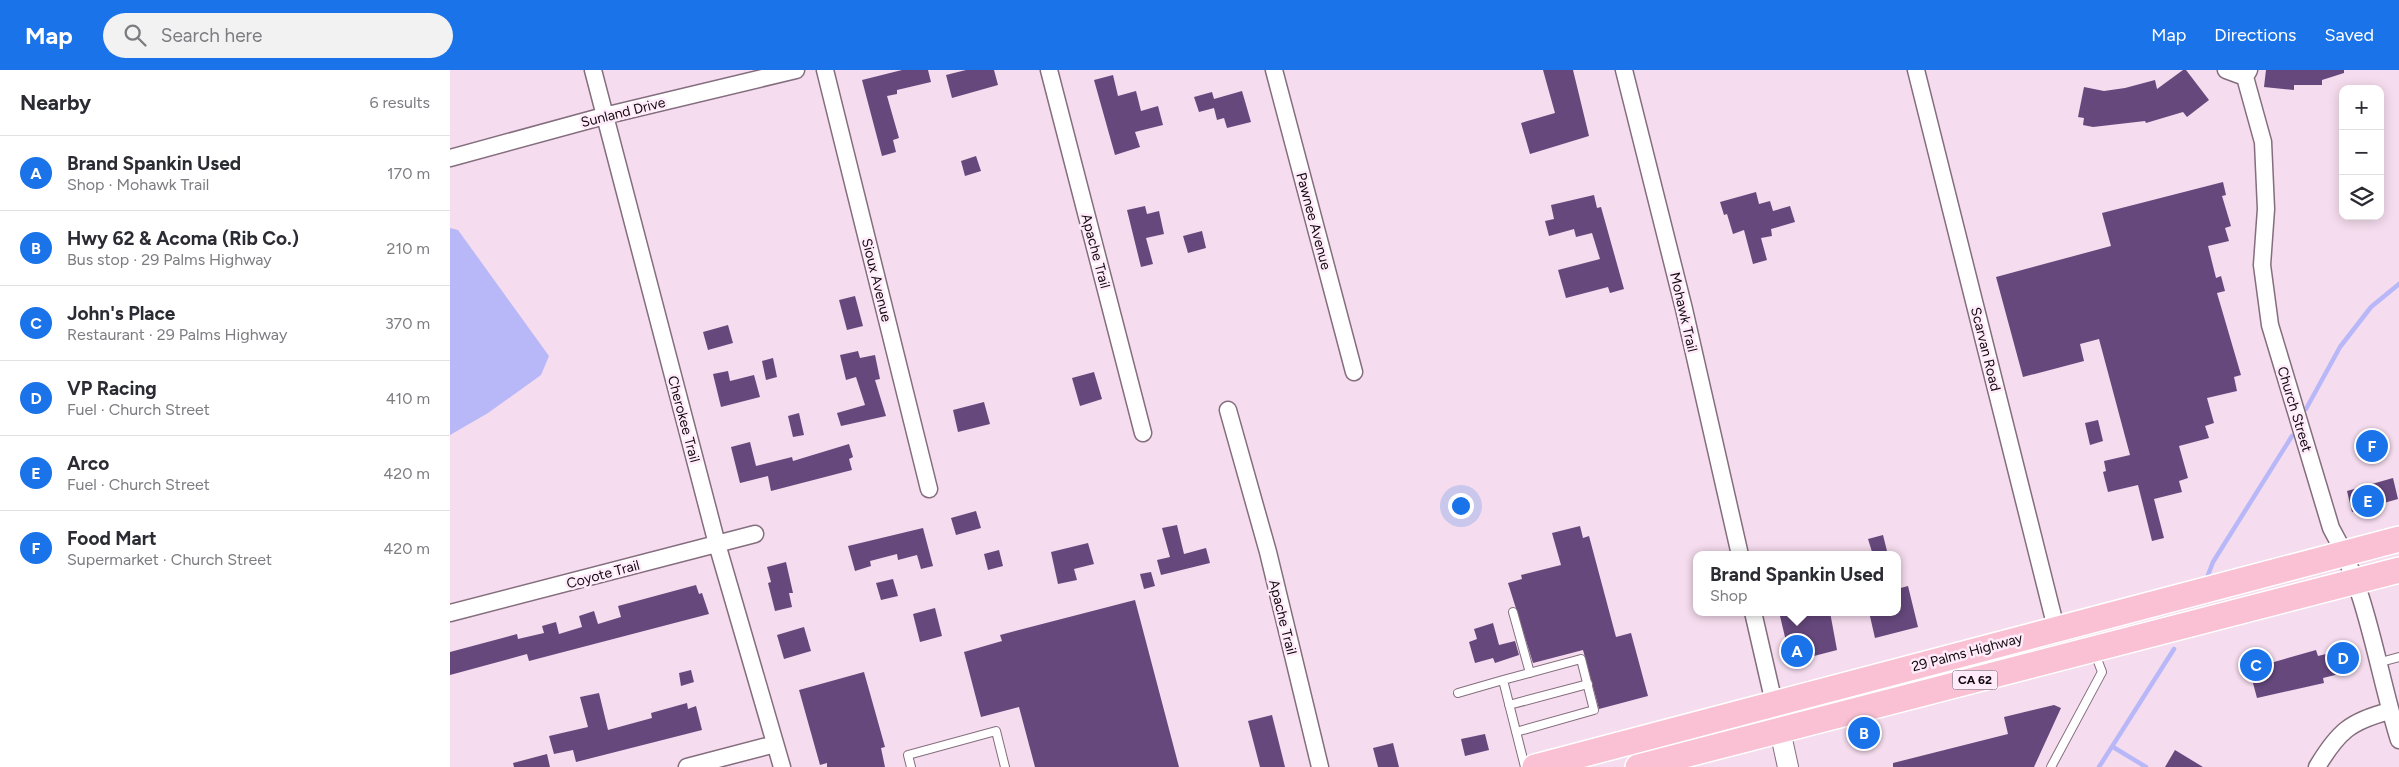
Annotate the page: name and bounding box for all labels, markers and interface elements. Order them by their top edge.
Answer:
search box [103,13,453,58]
text: Map [25,21,73,50]
icon: search [121,21,149,49]
text: Search here [161,24,262,47]
text: Map [2151,24,2186,46]
text: Directions [2214,24,2296,46]
text: Saved [2324,24,2374,46]
map controls [2339,85,2384,220]
button: + [2339,85,2384,130]
text: Nearby [20,90,91,115]
text: 6 results [369,93,430,112]
street label: Sunland Drive [579,94,667,131]
button: − [2339,130,2384,175]
text: Brand Spankin Used [67,152,241,175]
text: A [30,164,42,183]
text: 170 m [387,164,430,183]
street label: Pawnee Avenue [1292,171,1335,272]
text: Shop · Mohawk Trail [67,175,209,194]
button: layers [2339,175,2384,220]
street label: Apache Trail [1077,212,1114,290]
text: Hwy 62 & Acoma (Rib Co.) [67,227,299,250]
street label: Sioux Avenue [858,237,895,324]
text: B [31,239,41,258]
text: 210 m [387,239,430,258]
text: Bus stop · 29 Palms Highway [67,250,272,269]
street label: Mohawk Trail [1666,271,1701,354]
text: John's Place [67,302,175,325]
street label: Scarvan Road [1967,305,2004,393]
text: C [30,314,42,333]
text: 370 m [385,314,430,333]
text: Restaurant · 29 Palms Highway [67,325,287,344]
street label: Church Street [2273,364,2316,454]
street label: Cherokee Trail [664,374,703,464]
text: VP Racing [67,377,157,400]
text: D [30,389,42,408]
text: 410 m [386,389,430,408]
text: Fuel · Church Street [67,400,210,419]
pin: F [2356,427,2388,465]
text: Arco [67,452,109,475]
text: E [31,464,41,483]
text: 420 m [383,464,430,483]
text: Fuel · Church Street [67,475,210,494]
pin: E [2352,482,2384,520]
your location [1448,493,1474,519]
text: Food Mart [67,527,157,550]
text: F [32,539,40,558]
text: 420 m [383,539,430,558]
text: Supermarket · Church Street [67,550,272,569]
popup [1693,551,1901,616]
street label: Coyote Trail [565,557,642,592]
text: Brand Spankin Used [1710,563,1884,586]
street label: Apache Trail [1265,578,1300,656]
text: Shop [1710,586,1747,605]
street label: 29 Palms Highway [1910,629,2025,675]
pin: A [1781,632,1813,670]
pin: D [2327,639,2359,677]
pin: C [2240,646,2272,684]
road number: CA 62 [1952,670,1998,690]
pin: B [1848,714,1880,752]

